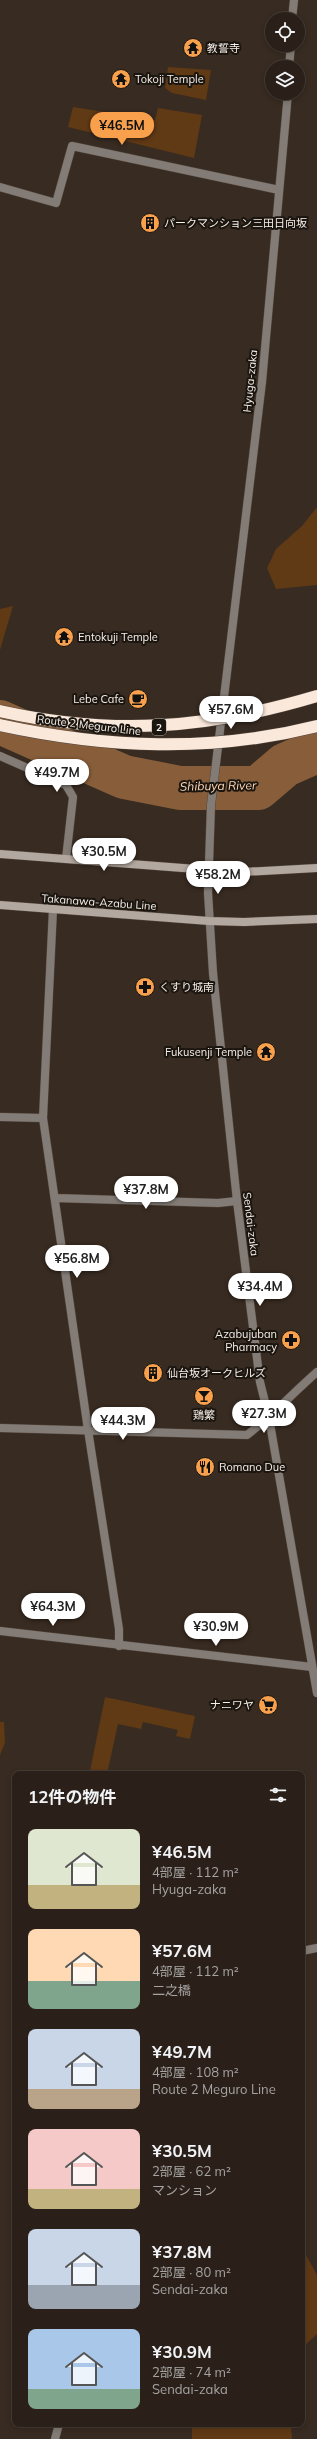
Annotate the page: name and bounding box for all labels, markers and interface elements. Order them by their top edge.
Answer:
map controls [265,12,305,100]
button: locate [265,12,305,52]
temple icon: 教誓寺 [182,37,204,59]
place label: 教誓寺 [207,41,240,55]
button: layers [265,60,305,100]
temple icon: Tokoji Temple [110,68,132,90]
place label: Tokoji Temple [135,72,204,86]
pin: ¥46.5M [89,112,155,146]
text: ¥46.5M [99,117,145,133]
building icon: パークマンション三田日向坂 [139,212,161,234]
place label: パークマンション三田日向坂 [164,216,307,230]
street label: Hyuga-zaka [240,349,260,413]
temple icon: Entokuji Temple [53,626,75,648]
place label: Entokuji Temple [78,630,158,644]
cafe icon: Lebe Cafe [127,688,149,710]
place label: Lebe Cafe [73,692,124,706]
pin: ¥57.6M [198,696,264,730]
text: ¥57.6M [208,701,254,717]
street label: Route 2 Meguro Line [36,712,142,738]
road number: 2 [152,719,166,735]
pin: ¥49.7M [24,759,90,793]
text: ¥49.7M [34,764,80,780]
water label: Shibuya River [180,777,257,794]
pin: ¥30.5M [71,838,137,872]
text: ¥30.5M [81,843,127,859]
pin: ¥58.2M [185,861,251,895]
text: ¥58.2M [195,866,241,882]
street label: Takanawa-Azabu Line [41,891,157,913]
pharmacy icon: くすり城南 [134,976,156,998]
place label: くすり城南 [159,980,214,994]
temple icon: Fukusenji Temple [255,1041,277,1063]
place label: Fukusenji Temple [165,1045,252,1059]
pin: ¥37.8M [113,1176,179,1210]
text: ¥37.8M [123,1181,169,1197]
street label: Sendai-zaka [240,1191,262,1257]
pin: ¥56.8M [44,1245,110,1279]
text: ¥56.8M [54,1250,100,1266]
pin: ¥34.4M [227,1273,293,1307]
text: ¥34.4M [237,1278,283,1294]
place label: Azabujuban Pharmacy [215,1327,277,1354]
pharmacy icon: Azabujuban Pharmacy [280,1329,302,1351]
building icon: 仙台坂オークヒルズ [142,1362,164,1384]
place label: 仙台坂オークヒルズ [167,1366,266,1380]
bar icon: 鶏繁 [193,1385,215,1407]
pin: ¥27.3M [231,1400,297,1434]
text: ¥27.3M [241,1405,287,1421]
pin: ¥44.3M [90,1407,156,1441]
place label: 鶏繁 [193,1408,215,1422]
text: ¥44.3M [100,1412,146,1428]
restaurant icon: Romano Due [194,1456,216,1478]
place label: Romano Due [219,1460,285,1474]
pin: ¥64.3M [20,1593,86,1627]
text: ¥64.3M [30,1598,76,1614]
pin: ¥30.9M [183,1613,249,1647]
text: ¥30.9M [193,1618,239,1634]
supermarket icon: ナニワヤ [257,1694,279,1716]
place label: ナニワヤ [210,1698,254,1712]
icon: filters [267,1784,289,1806]
text: 12件の物件 [28,1786,116,1807]
text: ¥46.5M [152,1841,212,1862]
icon: home [60,1845,108,1893]
text: 4部屋 · 112 m² [152,1864,239,1880]
text: Hyuga-zaka [152,1881,226,1897]
text: ¥57.6M [152,1940,212,1961]
icon: home [60,1945,108,1993]
text: 4部屋 · 112 m² [152,1963,239,1979]
text: 二之橋 [152,1982,191,1998]
text: ¥49.7M [152,2041,212,2062]
icon: home [60,2045,108,2093]
text: 4部屋 · 108 m² [152,2064,239,2080]
text: Route 2 Meguro Line [152,2081,276,2097]
text: ¥30.5M [152,2140,212,2161]
icon: home [60,2145,108,2193]
text: 2部屋 · 62 m² [152,2163,231,2179]
text: マンション [152,2182,217,2198]
text: ¥37.8M [152,2241,212,2262]
icon: home [60,2245,108,2293]
text: 2部屋 · 80 m² [152,2264,231,2280]
text: Sendai-zaka [152,2281,228,2297]
text: ¥30.9M [152,2341,212,2362]
icon: home [60,2345,108,2393]
text: 2部屋 · 74 m² [152,2364,231,2380]
text: Sendai-zaka [152,2381,228,2397]

